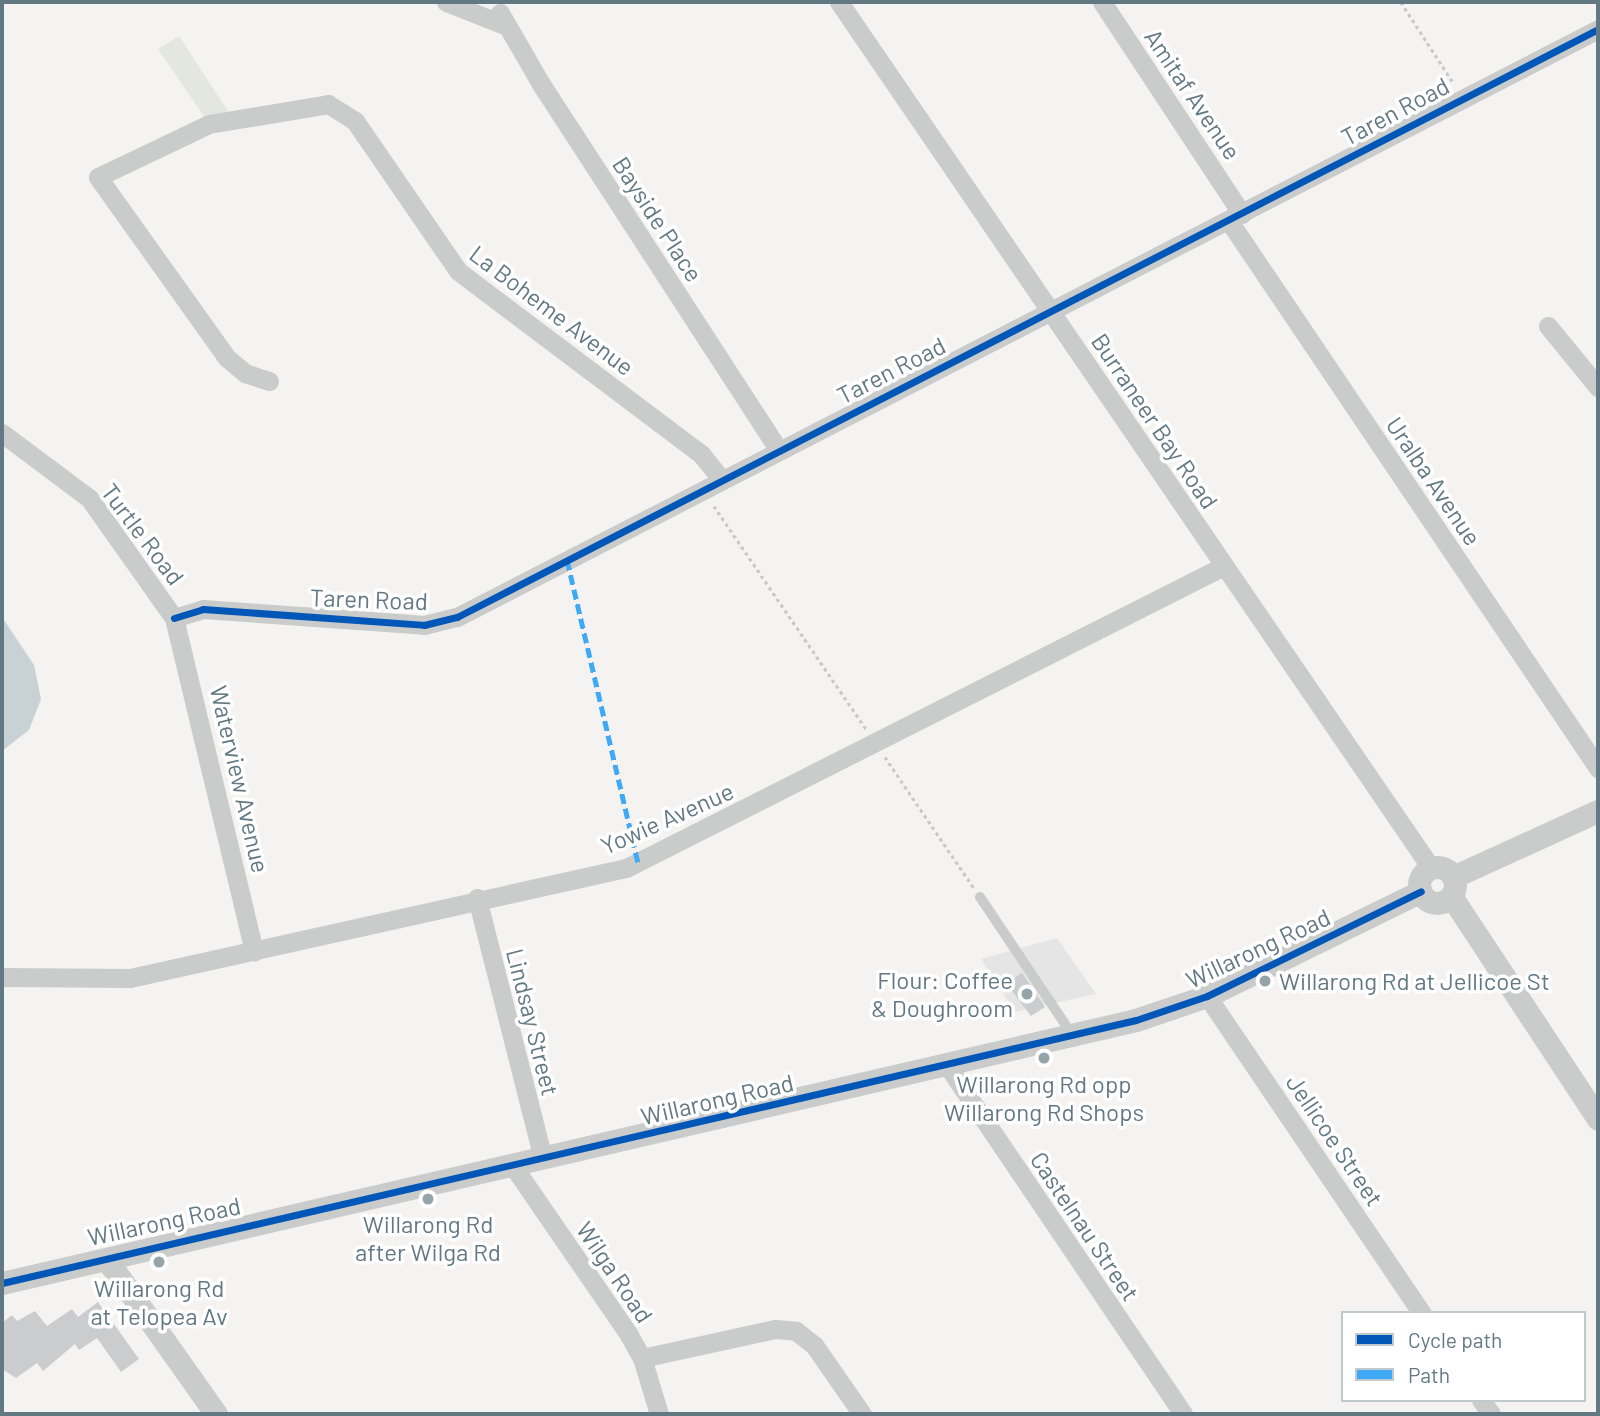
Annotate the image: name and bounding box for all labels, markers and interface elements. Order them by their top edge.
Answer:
street label: Amitaf Avenue [1139,23,1247,165]
street label: Taren Road [1336,71,1454,151]
street label: Bayside Place [607,151,709,287]
street label: La Boheme Avenue [464,239,640,381]
street label: Burraneer Bay Road [1086,328,1224,514]
street label: Taren Road [832,330,950,410]
street label: Uralba Avenue [1381,411,1487,551]
street label: Turtle Road [96,478,190,590]
street label: Taren Road [310,583,428,615]
street label: Waterview Avenue [204,683,276,875]
street label: Yowie Avenue [596,776,738,860]
street label: Willarong Road [1181,902,1335,994]
street label: Lindsay Street [501,945,565,1099]
place label: Flour: Coffee & Doughroom [871,966,1013,1022]
place label: Willarong Rd at Jellicoe St [1279,967,1550,995]
marker: Willarong Rd at Jellicoe St [1257,973,1273,989]
marker: Flour: Coffee & Doughroom [1019,986,1035,1002]
marker: Willarong Rd opp Willarong Rd Shops [1036,1050,1052,1066]
street label: Willarong Road [638,1067,796,1131]
street label: Jellicoe Street [1280,1069,1390,1211]
place label: Willarong Rd opp Willarong Rd Shops [944,1070,1144,1126]
street label: Castelnau Street [1025,1146,1145,1306]
street label: Willarong Road [85,1191,243,1251]
marker: Willarong Rd after Wilga Rd [420,1191,436,1207]
place label: Willarong Rd after Wilga Rd [355,1210,501,1266]
street label: Wilga Road [571,1216,659,1328]
marker: Willarong Rd at Telopea Av [151,1254,167,1270]
place label: Willarong Rd at Telopea Av [90,1274,228,1330]
legend [1341,1311,1586,1402]
text: Cycle path [1408,1327,1502,1352]
text: Path [1408,1362,1450,1387]

